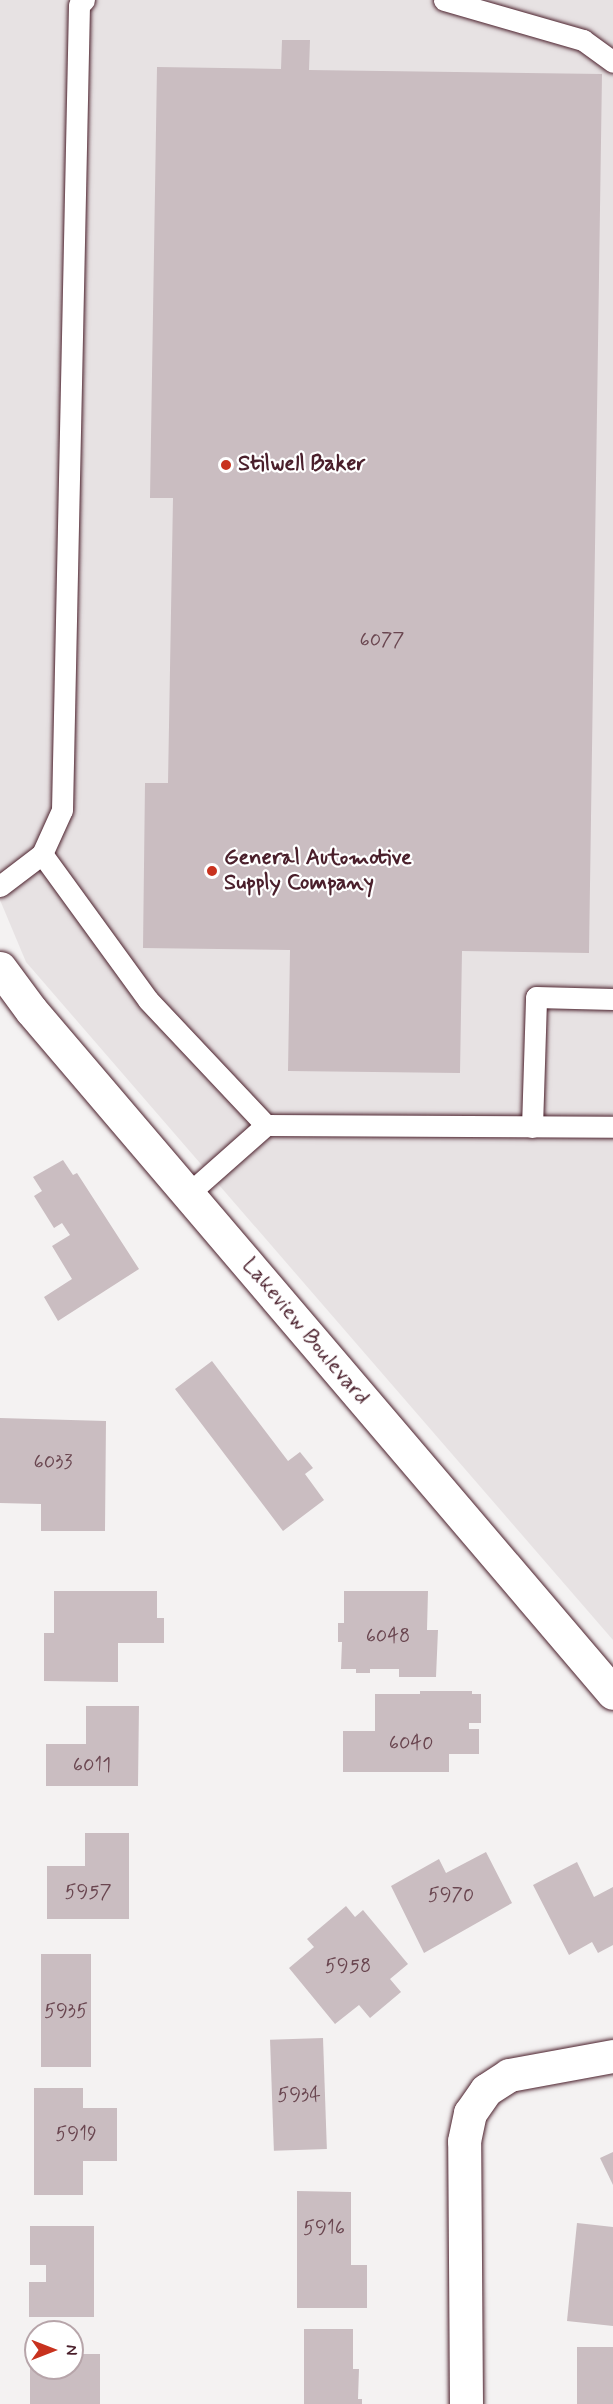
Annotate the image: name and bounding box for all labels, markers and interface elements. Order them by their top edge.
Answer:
place label: Stilwell Baker [238,452,369,478]
marker: Stilwell Baker [219,458,233,472]
house number: 6077 [360,628,404,652]
place label: General Automotive Supply Company [224,845,412,896]
marker: General Automotive Supply Company [205,864,219,878]
street label: Lakeview Boulevard [237,1254,373,1410]
house number: 6033 [34,1450,72,1474]
house number: 6048 [366,1624,410,1648]
house number: 6040 [389,1731,433,1755]
house number: 6011 [73,1753,111,1777]
house number: 5957 [64,1880,112,1904]
house number: 5970 [428,1883,474,1907]
house number: 5958 [325,1954,371,1978]
house number: 5935 [44,1999,88,2023]
house number: 5934 [277,2083,321,2107]
house number: 5919 [55,2122,97,2146]
house number: 5916 [303,2216,345,2240]
north arrow [24,2320,84,2380]
text: N [60,2345,81,2355]

